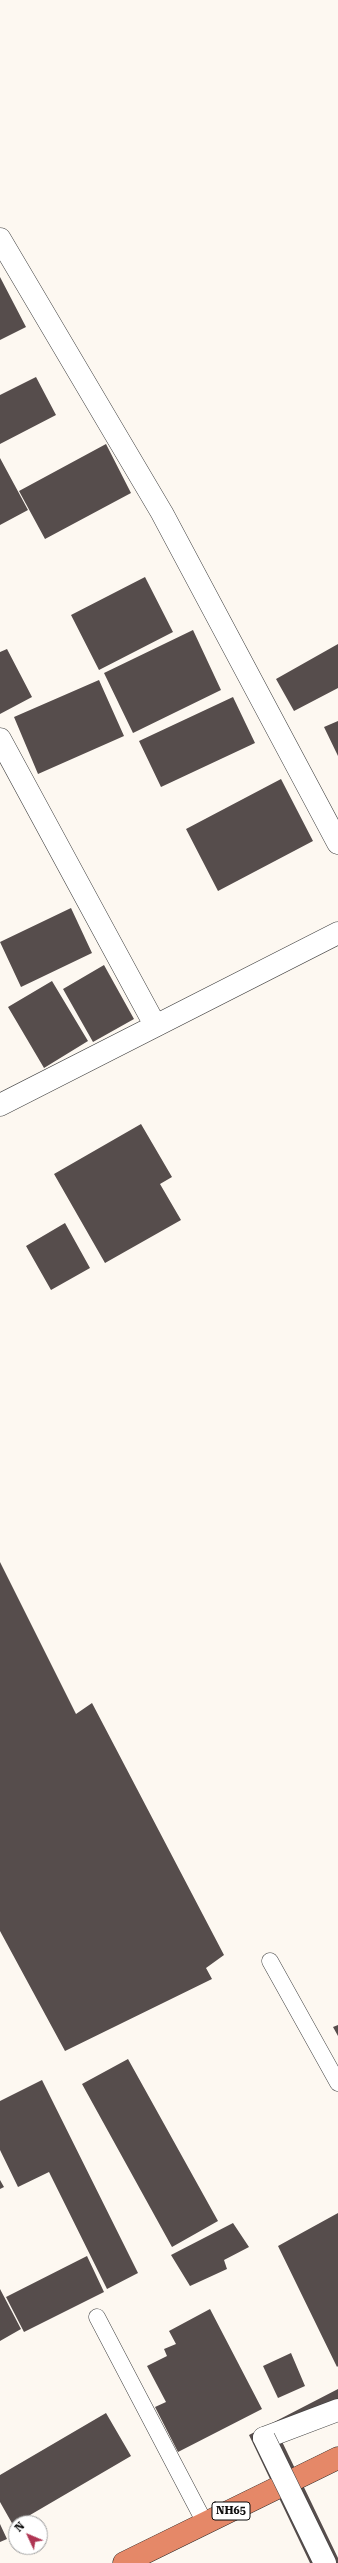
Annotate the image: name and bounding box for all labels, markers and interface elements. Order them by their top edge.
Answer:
road number: NH65 [212,2502,250,2520]
north arrow [8,2515,48,2555]
text: N [12,2519,27,2535]

